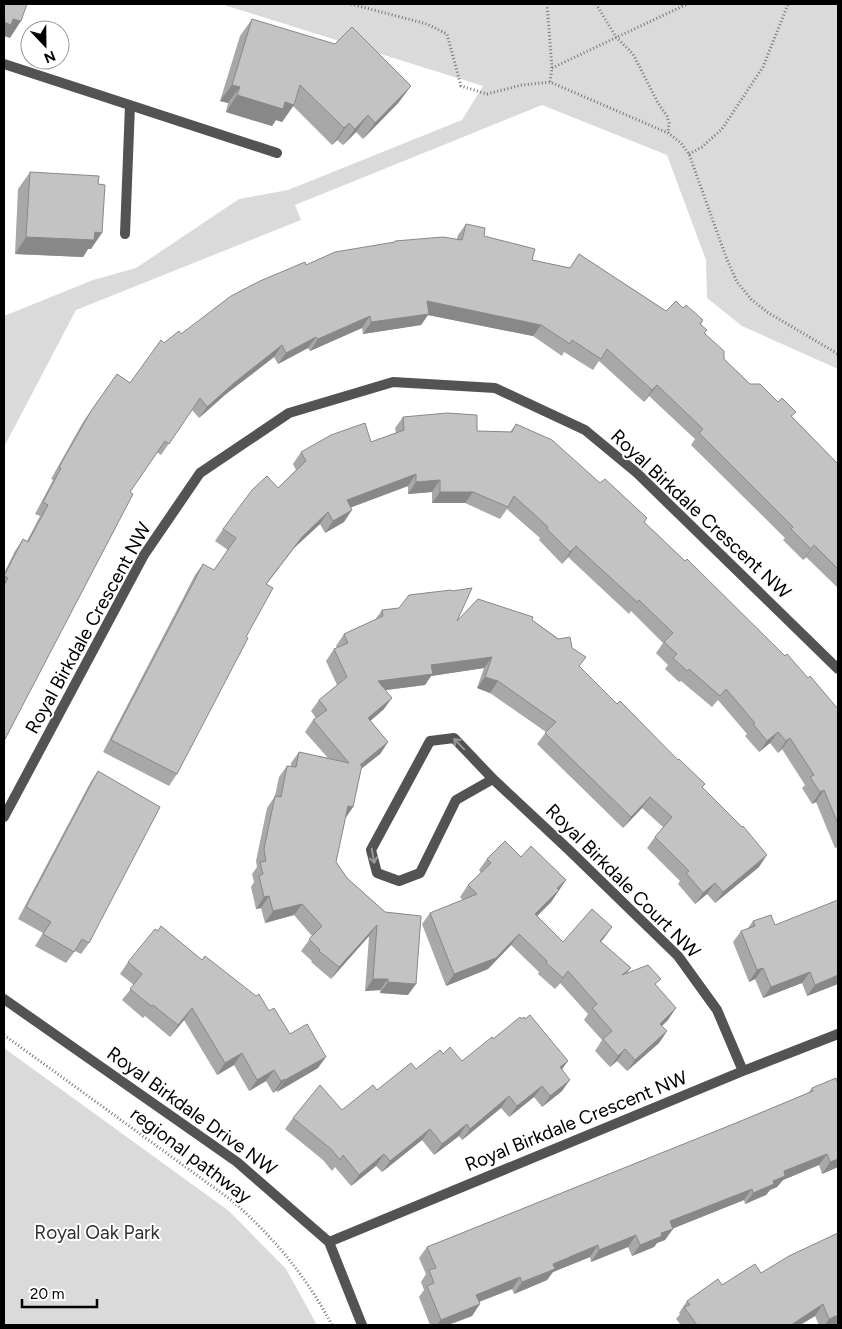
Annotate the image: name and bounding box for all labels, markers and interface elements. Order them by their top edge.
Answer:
north arrow [20,20,70,70]
text: N [41,47,58,66]
street label: Royal Birkdale Crescent NW [606,424,796,604]
street label: Royal Birkdale Crescent NW [20,518,156,738]
one-way arrow [453,738,465,750]
street label: Royal Birkdale Court NW [541,799,706,964]
one-way arrow [369,848,379,864]
street label: Royal Birkdale Drive NW [103,1042,282,1181]
street label: Royal Birkdale Crescent NW [461,1065,691,1176]
street label: regional pathway [126,1102,256,1208]
park label: Royal Oak Park [34,1221,161,1244]
scale bar [22,1276,98,1308]
text: 20 m [30,1285,64,1303]

